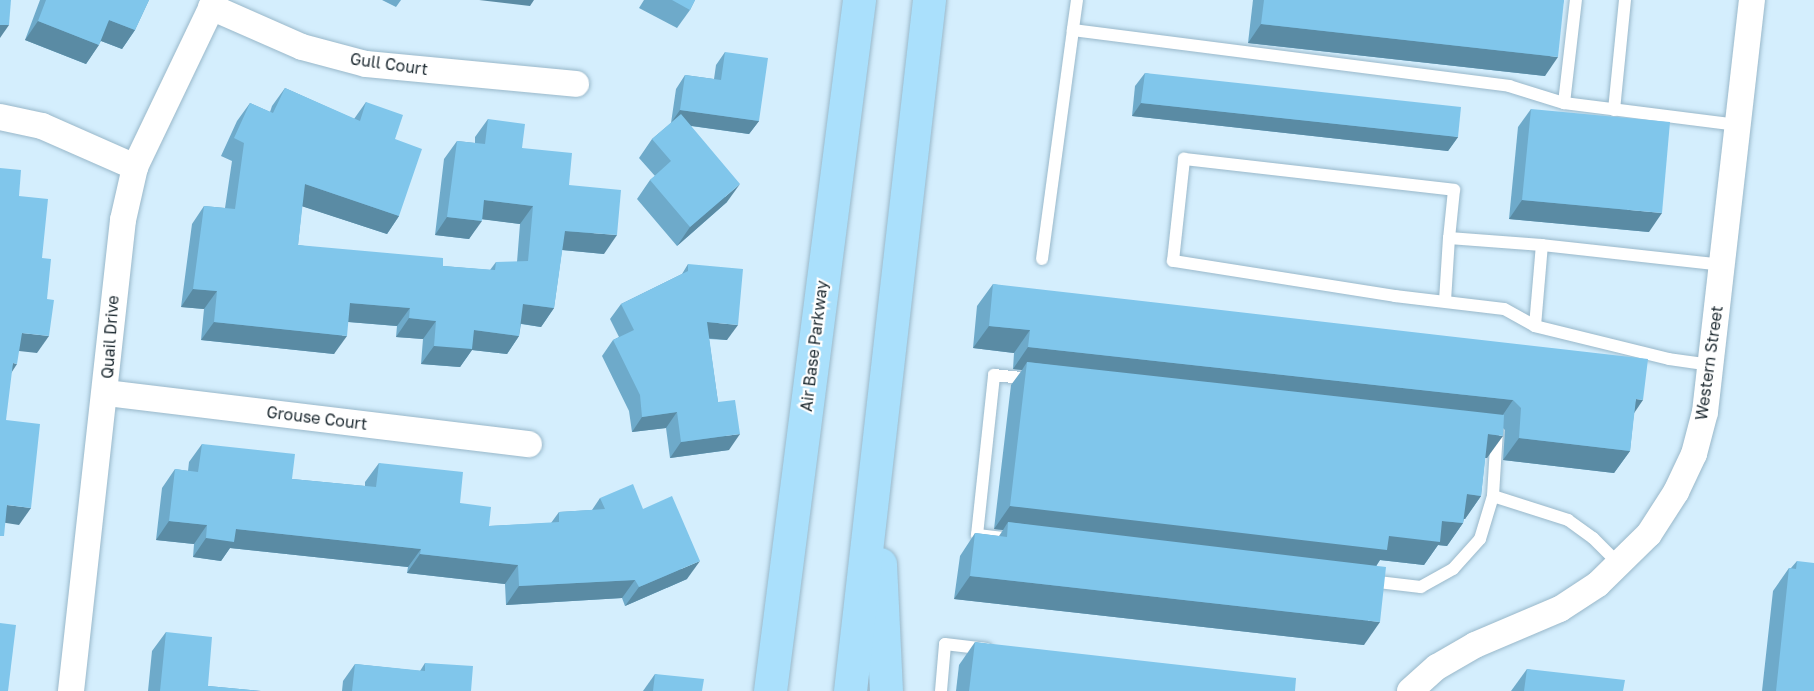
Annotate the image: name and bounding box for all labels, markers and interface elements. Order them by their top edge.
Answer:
street label: Gull Court [349,49,429,79]
street label: Air Base Parkway [796,279,832,413]
street label: Quail Drive [98,295,122,379]
street label: Western Street [1691,304,1727,422]
street label: Grouse Court [265,402,369,434]

